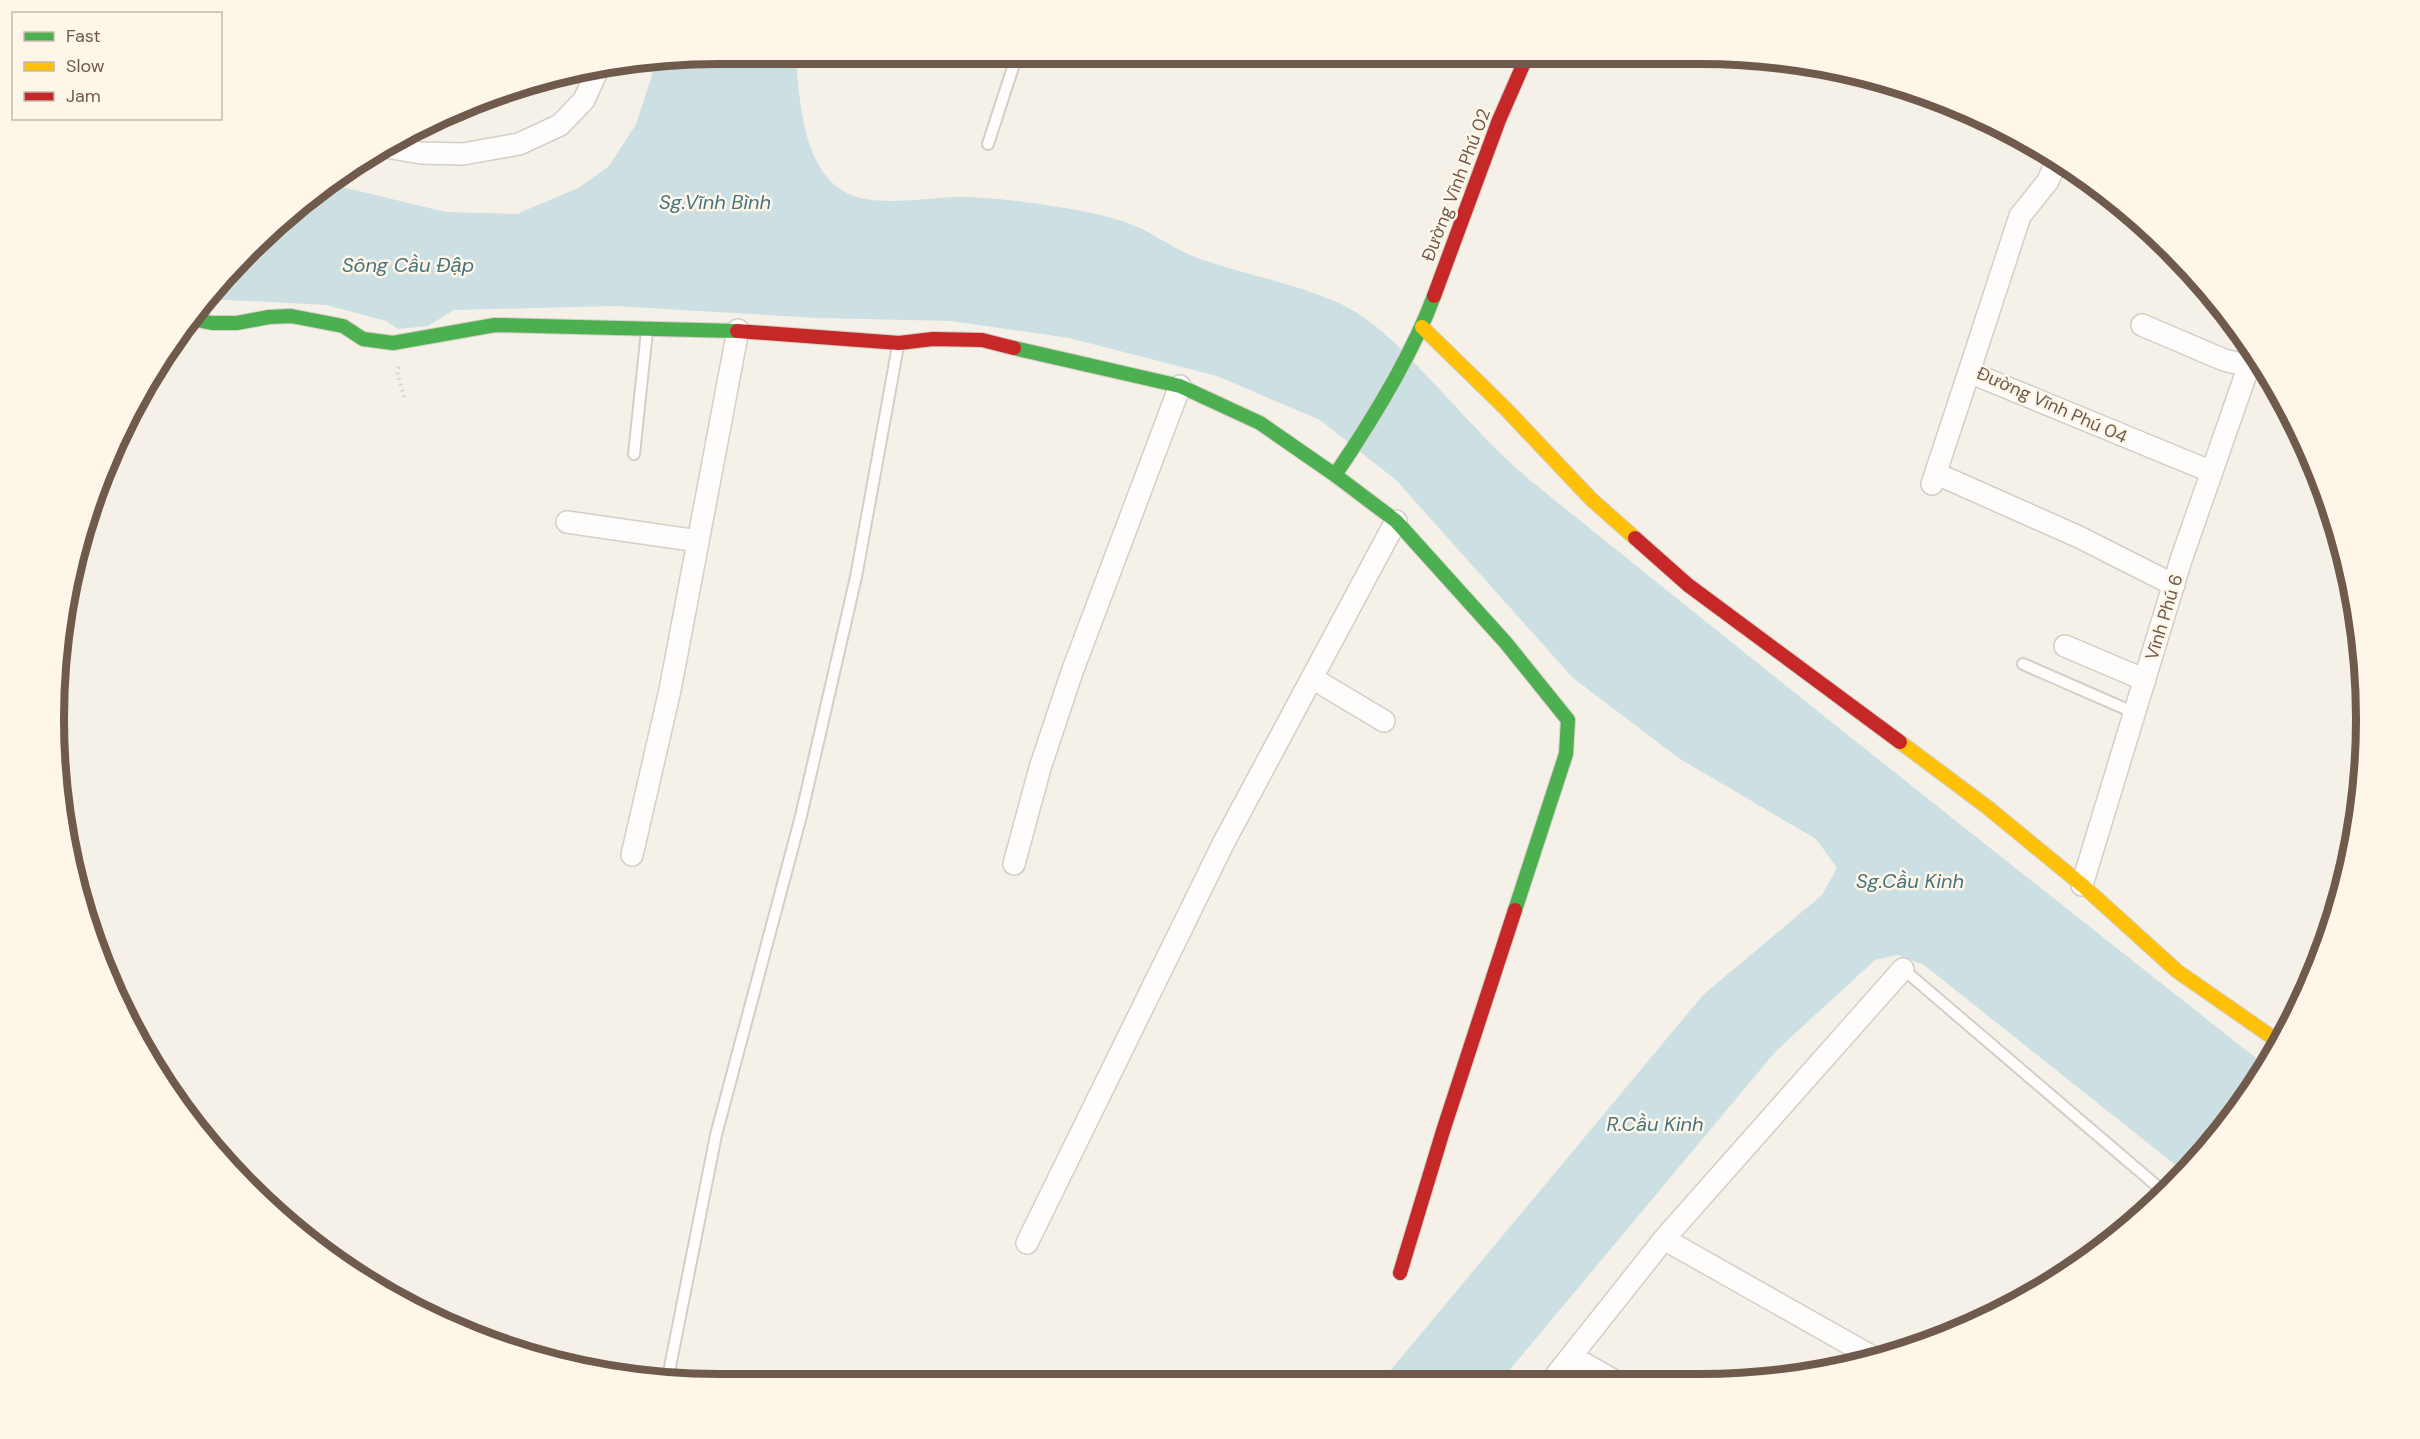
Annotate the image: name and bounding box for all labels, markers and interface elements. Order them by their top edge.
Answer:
legend [12,12,222,120]
text: Fast [66,24,101,48]
text: Slow [66,54,105,78]
text: Jam [66,84,101,108]
street label: Đường Vĩnh Phú 02 [1416,105,1496,265]
water label: Sg.Vĩnh Bình [659,189,771,215]
water label: Sông Cầu Đập [342,252,474,278]
street label: Đường Vĩnh Phú 04 [1973,361,2131,449]
street label: Vĩnh Phú 6 [2140,571,2188,663]
water label: Sg.Cầu Kinh [1856,868,1964,894]
water label: R.Cầu Kinh [1606,1111,1704,1137]

